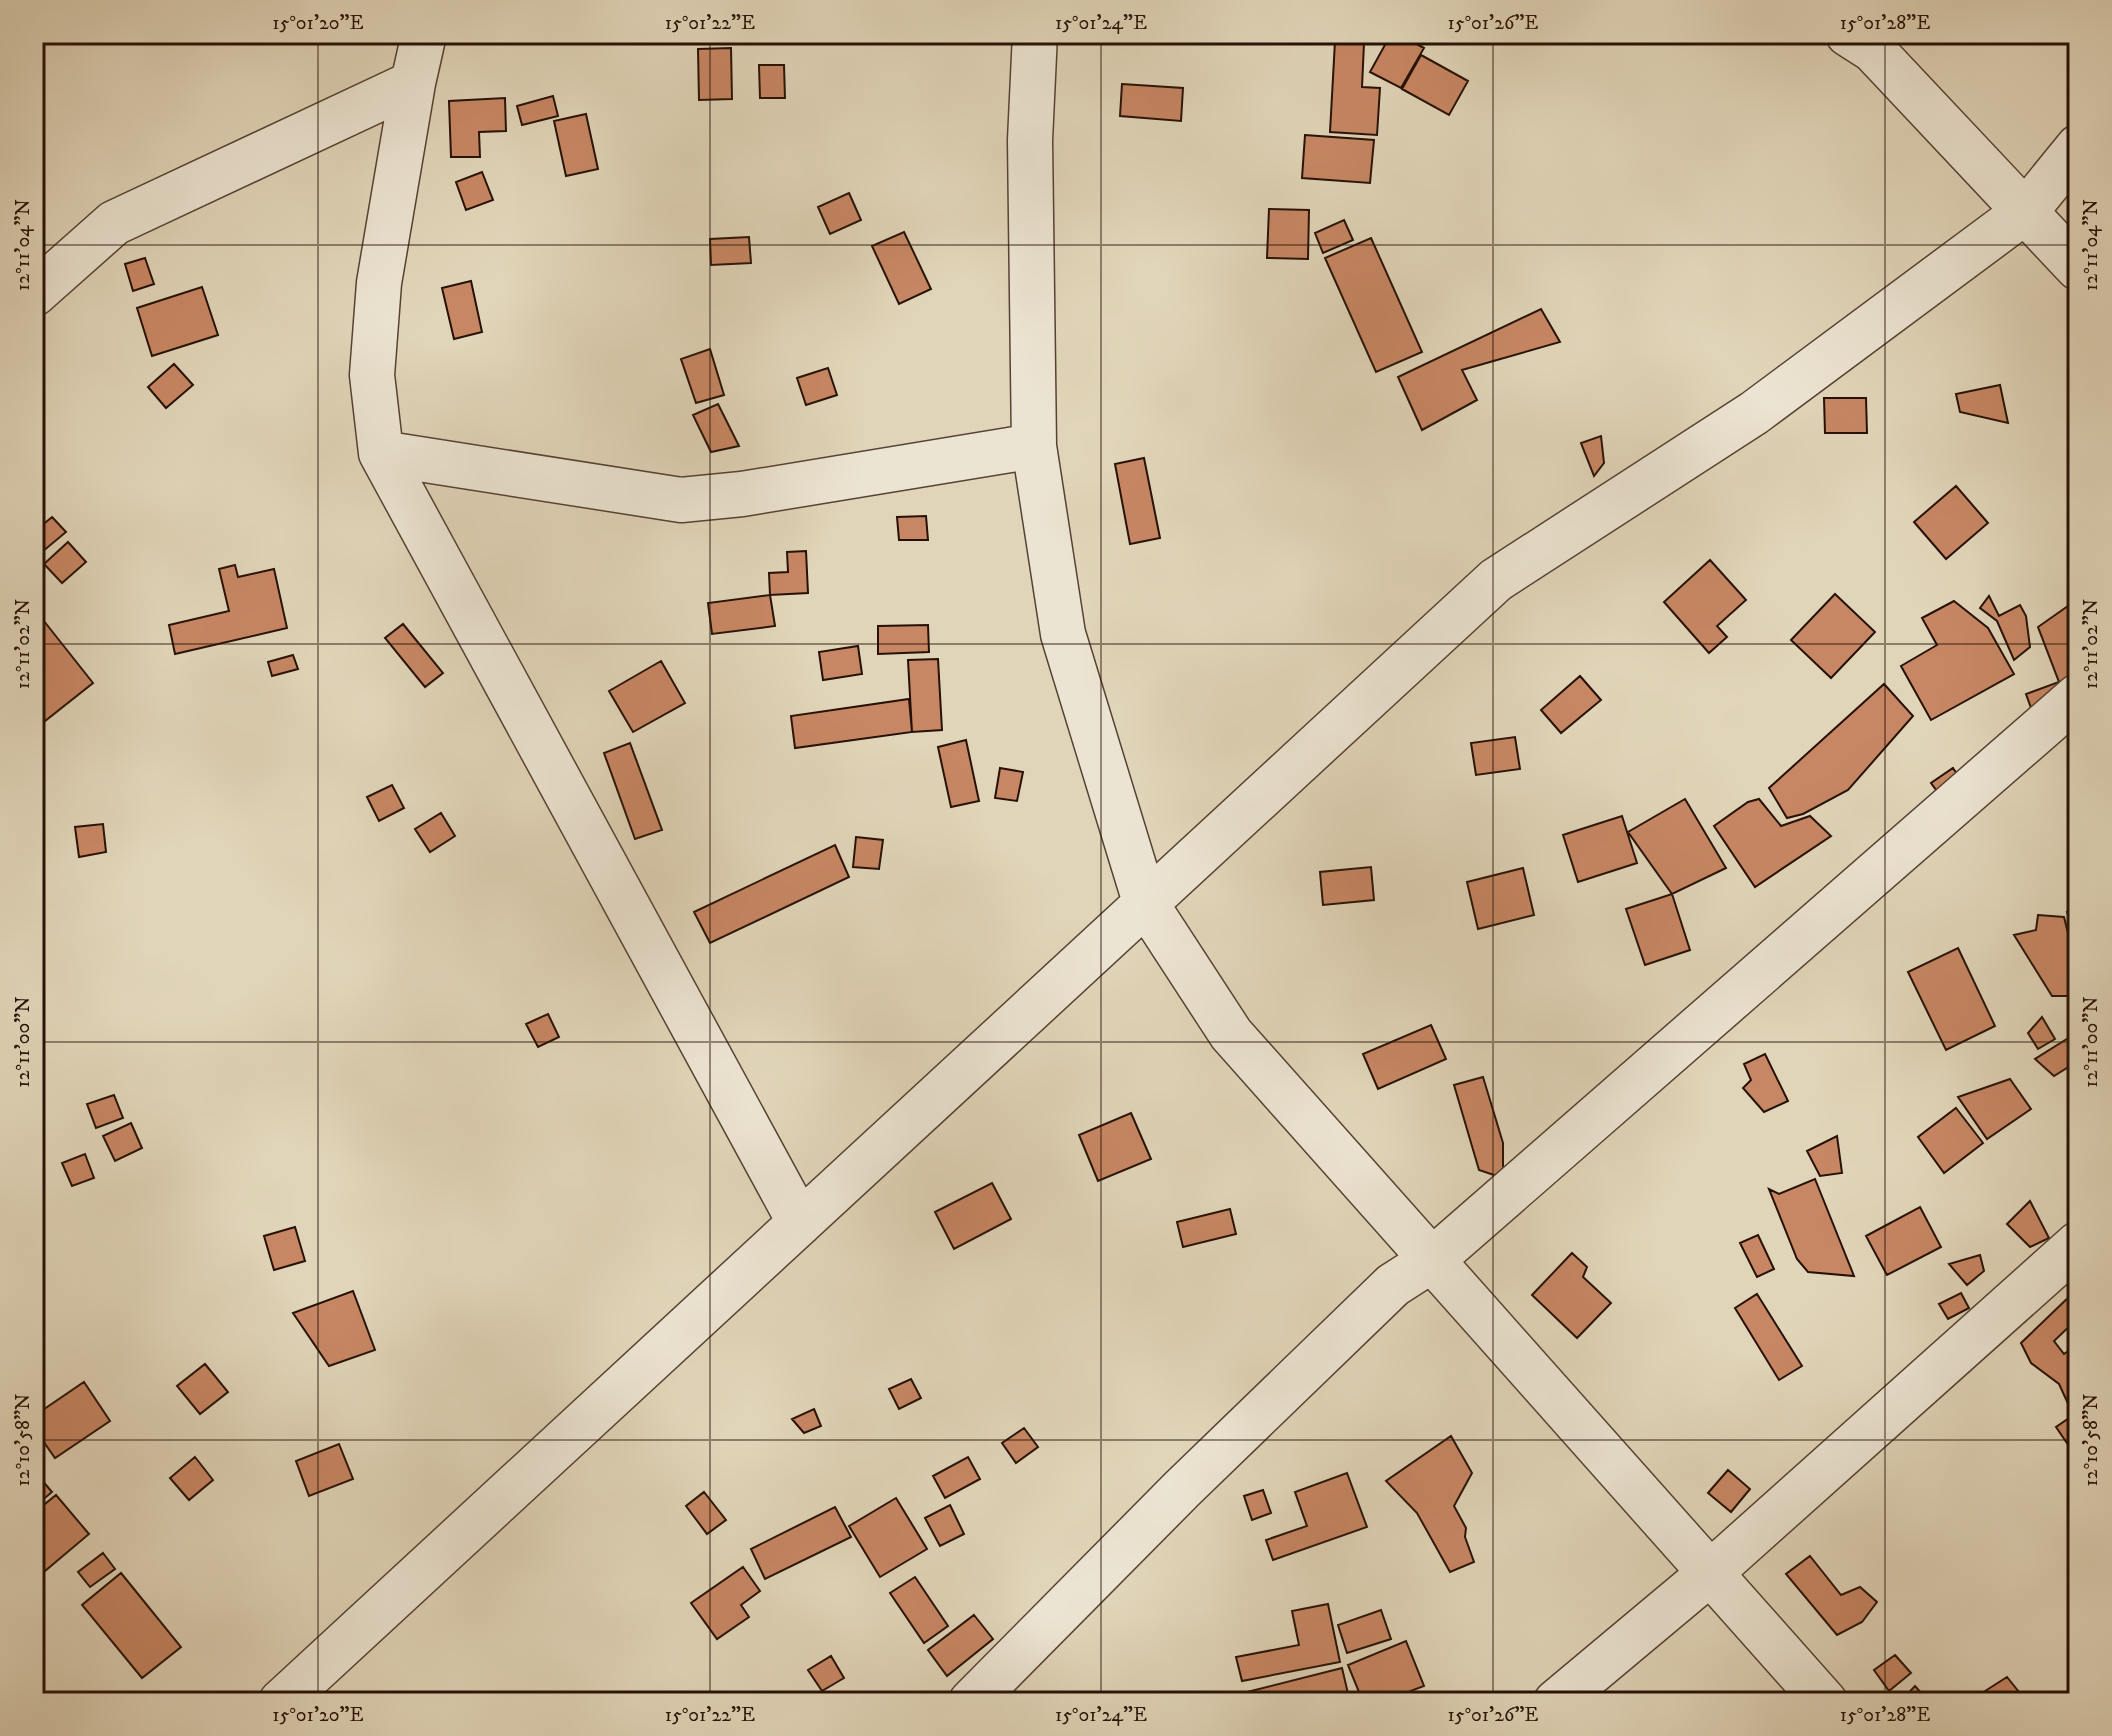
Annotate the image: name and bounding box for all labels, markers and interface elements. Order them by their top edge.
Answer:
text: 15°01'20"E [272,11,364,36]
text: 15°01'22"E [665,11,755,36]
text: 15°01'24"E [1055,11,1147,36]
text: 15°01'26"E [1447,11,1539,36]
text: 15°01'28"E [1840,11,1930,36]
text: 12°11'04"N [11,199,36,291]
text: 12°11'04"N [2079,199,2104,291]
text: 12°11'02"N [11,599,36,689]
text: 12°11'02"N [2079,599,2104,689]
text: 12°11'00"N [11,996,36,1088]
text: 12°11'00"N [2079,996,2104,1088]
text: 12°10'58"N [11,1394,36,1486]
text: 12°10'58"N [2079,1394,2104,1486]
text: 15°01'20"E [272,1703,364,1728]
text: 15°01'22"E [665,1703,755,1728]
text: 15°01'24"E [1055,1703,1147,1728]
text: 15°01'26"E [1447,1703,1539,1728]
text: 15°01'28"E [1840,1703,1930,1728]

